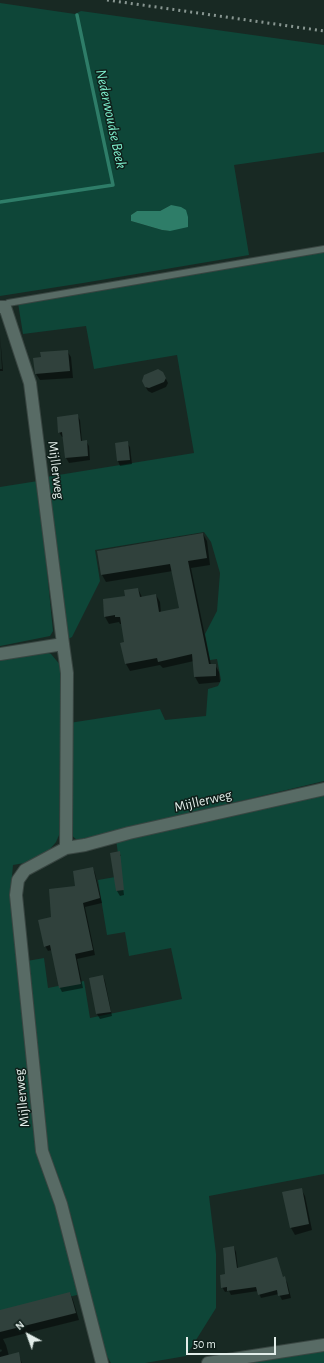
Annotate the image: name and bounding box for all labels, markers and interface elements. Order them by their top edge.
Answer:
water label: Nederwoudse Beek [92,68,130,170]
street label: Mijllerweg [44,440,68,500]
street label: Mijllerweg [173,786,233,816]
street label: Mijllerweg [11,1068,33,1128]
north arrow [8,1315,48,1355]
text: N [13,1319,26,1332]
scale bar [188,1329,278,1355]
text: 50 m [193,1338,216,1350]

